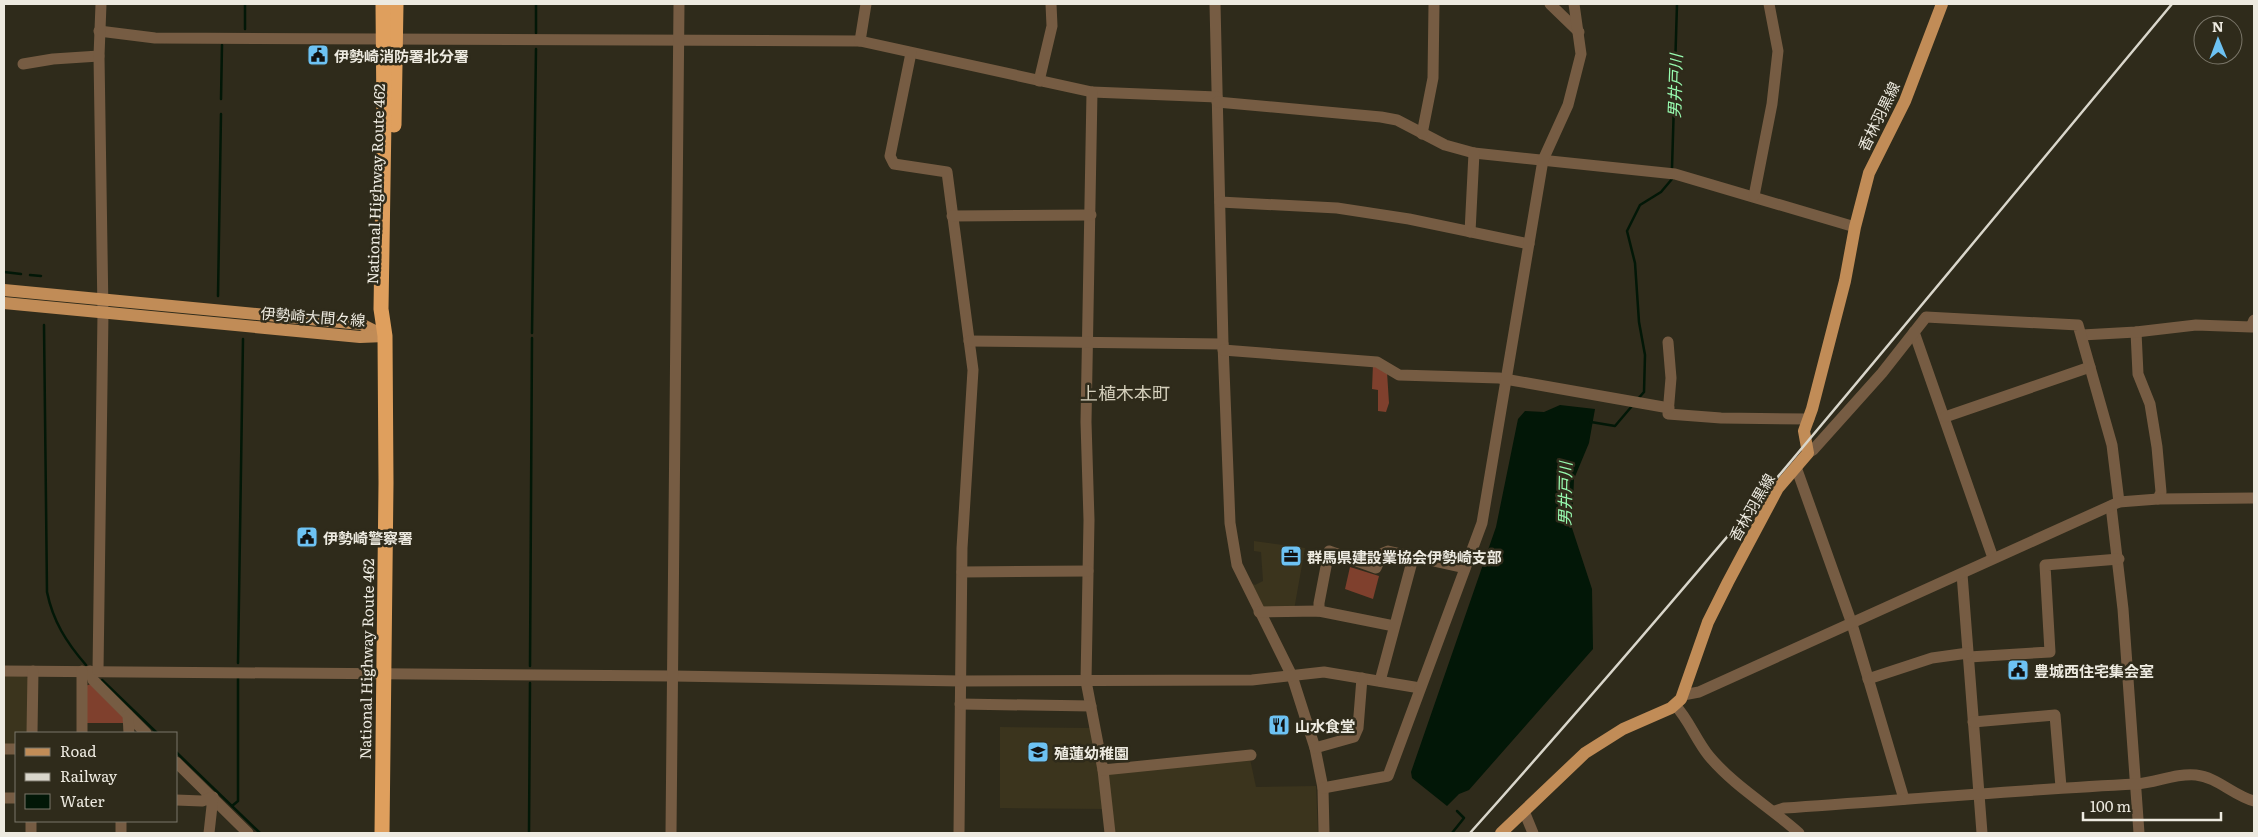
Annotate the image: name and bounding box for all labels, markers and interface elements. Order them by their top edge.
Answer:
north arrow [2193,15,2243,65]
text: N [2212,16,2224,36]
public building icon: 伊勢崎消防署北分署 [306,43,330,67]
place label: 伊勢崎消防署北分署 [334,44,469,67]
water label: 男井戸川 [1661,52,1687,118]
street label: 香林羽黒線 [1851,77,1905,155]
street label: National Highway Route 462 [360,83,390,285]
street label: 伊勢崎大間々線 [260,301,366,331]
district label: 上植木本町 [1080,379,1170,406]
water label: 男井戸川 [1551,460,1577,526]
street label: 香林羽黒線 [1722,469,1780,545]
public building icon: 伊勢崎警察署 [295,525,319,549]
place label: 伊勢崎警察署 [323,526,413,549]
office icon: 群馬県建設業協会伊勢崎支部 [1279,544,1303,568]
place label: 群馬県建設業協会伊勢崎支部 [1307,545,1502,568]
street label: National Highway Route 462 [353,558,379,760]
public building icon: 豊城西住宅集会室 [2006,658,2030,682]
place label: 豊城西住宅集会室 [2034,659,2154,682]
restaurant icon: 山水食堂 [1267,713,1291,737]
place label: 山水食堂 [1295,714,1355,737]
legend [15,732,178,822]
text: Road [60,739,96,762]
school or university icon: 殖蓮幼稚園 [1026,740,1050,764]
place label: 殖蓮幼稚園 [1054,741,1129,764]
text: Railway [60,764,118,787]
text: Water [60,789,105,812]
scale bar [2083,790,2220,822]
text: 100 m [2090,794,2131,817]

